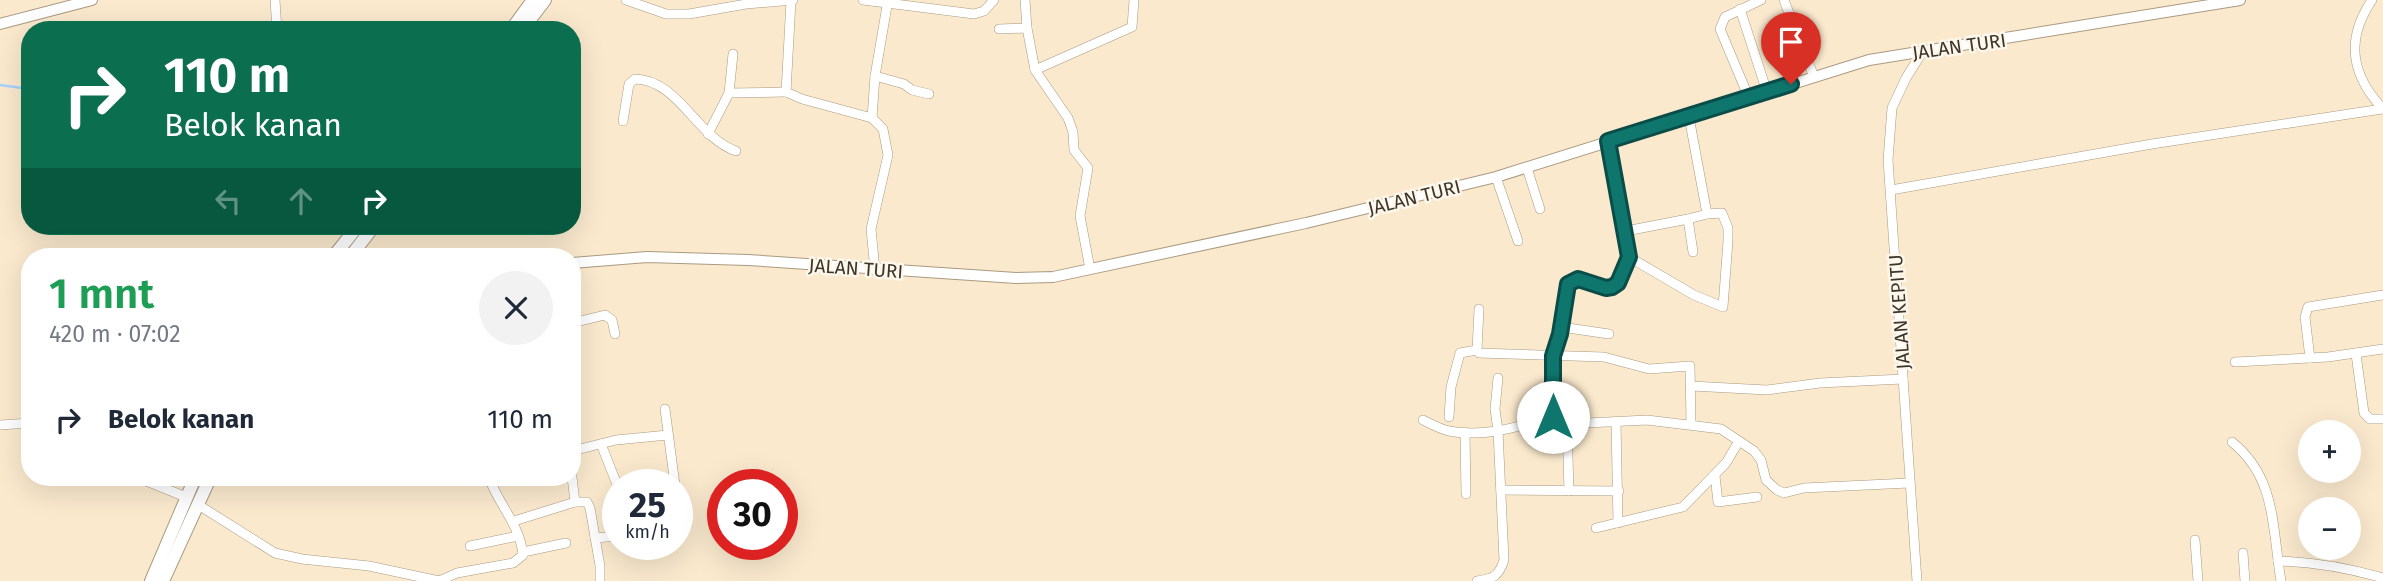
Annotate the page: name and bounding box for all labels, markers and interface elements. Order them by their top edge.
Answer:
pin [1761,12.0,1821,84]
icon: arrive [1772,23,1810,61]
street label: JALAN TURI [1911,29,2007,64]
text: 110 m [164,46,290,105]
icon: right [49,49,140,140]
text: Belok kanan [164,106,342,144]
street label: JALAN TURI [1365,175,1463,220]
icon: left [209,182,247,220]
icon: ahead [282,182,320,220]
icon: right [355,182,393,220]
street label: JALAN TURI [808,254,904,283]
street label: JALAN KEPITU [1884,254,1915,370]
text: 1 mnt [49,269,154,319]
button: close [479,271,553,345]
text: 420 m · 07:02 [49,320,181,348]
position arrow [1516,380,1590,454]
icon: right [49,401,87,439]
text: Belok kanan [108,404,254,435]
text: 110 m [487,404,553,435]
map controls [2298,420,2361,560]
button: + [2298,420,2361,483]
speed limit sign: 30 [707,469,798,560]
text: 25 [629,484,666,526]
button: − [2298,497,2361,560]
text: km/h [625,521,670,543]

